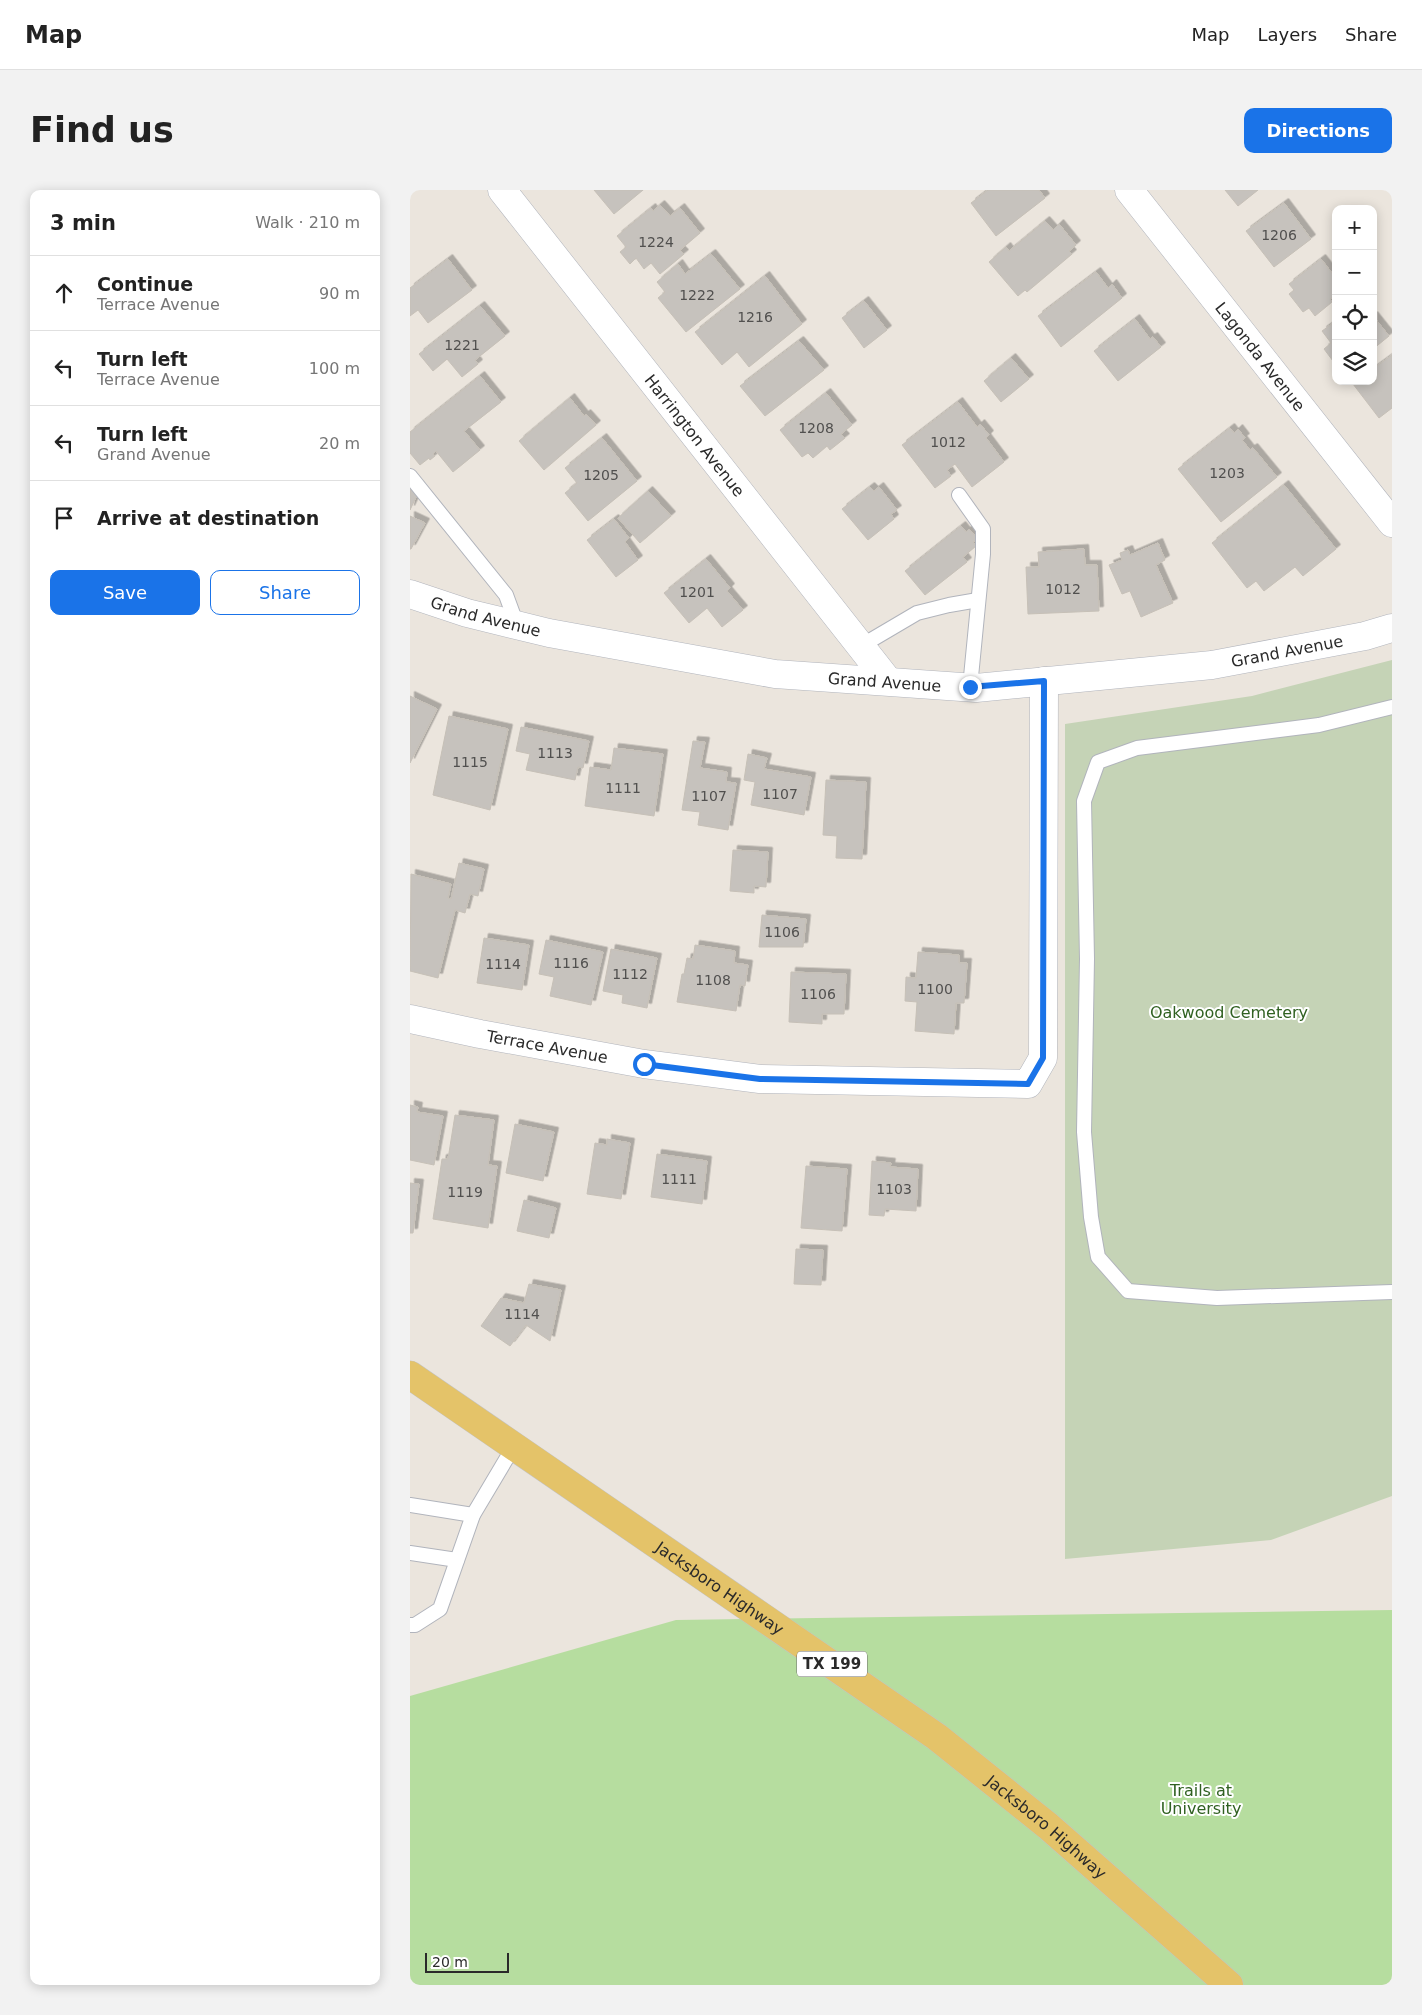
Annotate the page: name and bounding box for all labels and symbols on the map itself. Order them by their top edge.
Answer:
house number: 1206 [1261,227,1297,243]
house number: 1224 [638,234,674,250]
house number: 1222 [679,287,715,303]
street label: Lagonda Avenue [1211,298,1309,415]
house number: 1216 [737,309,773,325]
house number: 1221 [444,337,480,353]
street label: Harrington Avenue [641,371,748,501]
house number: 1208 [798,420,834,436]
house number: 1012 [930,434,966,450]
house number: 1203 [1209,465,1245,481]
house number: 1205 [583,467,619,483]
house number: 1012 [1045,581,1081,597]
house number: 1201 [679,584,715,600]
street label: Grand Avenue [428,592,543,641]
street label: Grand Avenue [1229,631,1345,671]
street label: Grand Avenue [827,669,942,696]
route end [959,676,982,699]
house number: 1113 [537,745,573,761]
house number: 1115 [452,754,488,770]
house number: 1111 [605,780,641,796]
house number: 1107 [762,786,798,802]
house number: 1107 [691,788,727,804]
house number: 1106 [764,924,800,940]
house number: 1116 [553,955,589,971]
house number: 1114 [485,956,521,972]
house number: 1112 [612,966,648,982]
house number: 1108 [695,972,731,988]
house number: 1100 [917,981,953,997]
house number: 1106 [800,986,836,1002]
park label: Oakwood Cemetery [1150,1003,1308,1022]
street label: Terrace Avenue [484,1026,609,1067]
route start [633,1053,656,1076]
house number: 1111 [661,1171,697,1187]
house number: 1103 [876,1181,912,1197]
house number: 1119 [447,1184,483,1200]
house number: 1114 [504,1306,540,1322]
street label: Jacksboro Highway [651,1537,787,1639]
road number: TX 199 [797,1652,867,1676]
street label: Jacksboro Highway [982,1771,1110,1883]
park label: Trails at University [1161,1781,1241,1818]
scale bar [425,1950,509,1973]

